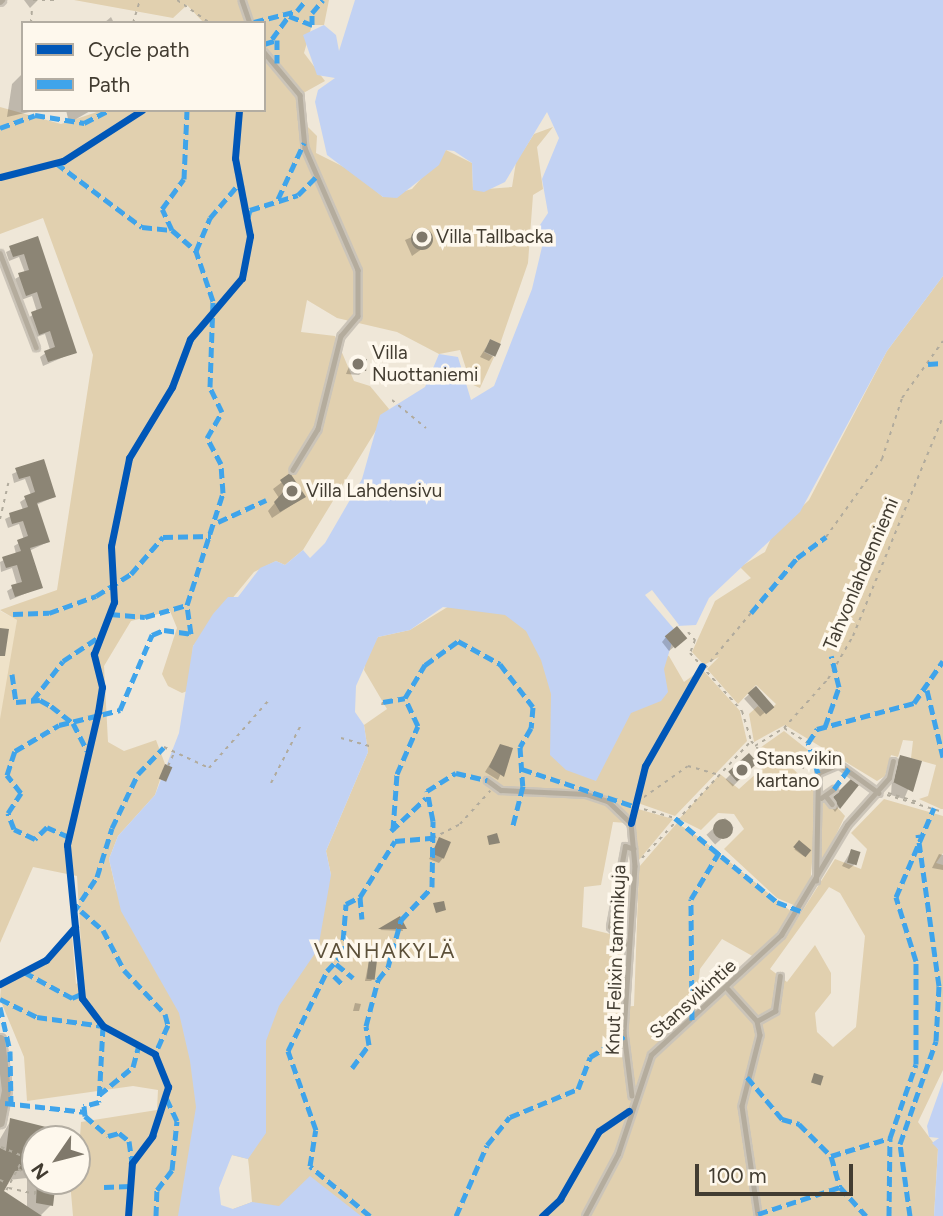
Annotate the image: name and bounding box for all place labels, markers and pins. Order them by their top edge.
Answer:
place label: Villa Tallbacka [436,226,553,248]
marker: Villa Tallbacka [414,229,430,245]
place label: Villa Nuottaniemi [372,342,478,386]
marker: Villa Nuottaniemi [350,356,366,372]
place label: Villa Lahdensivu [306,480,442,502]
marker: Villa Lahdensivu [284,483,300,499]
place label: Stansvikin kartano [756,748,842,792]
marker: Stansvikin kartano [734,762,750,778]

